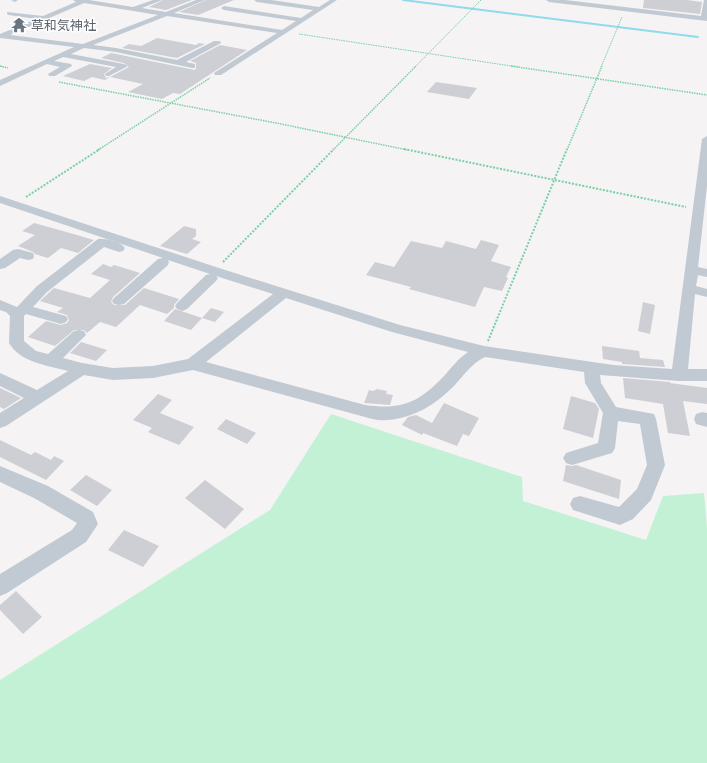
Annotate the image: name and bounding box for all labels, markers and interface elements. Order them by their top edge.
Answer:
temple icon: 草和気神社 [10,16,28,34]
place label: 草和気神社 [31,18,96,33]

